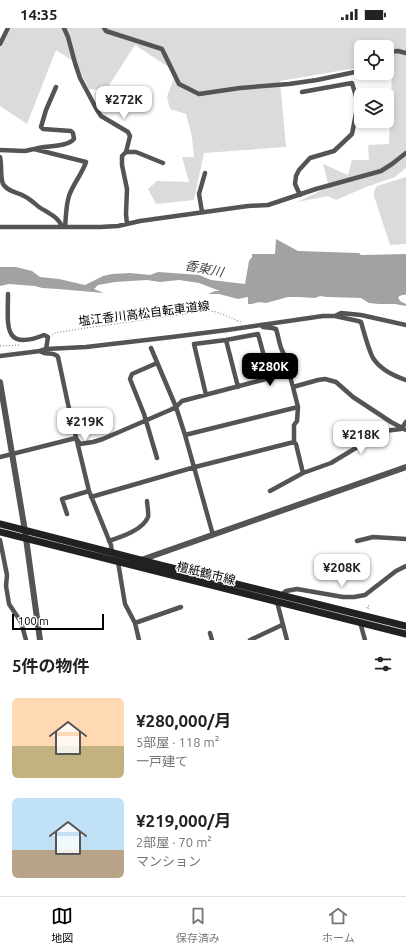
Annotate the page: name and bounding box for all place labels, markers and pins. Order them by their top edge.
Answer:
pin: ¥272K [96,86,152,120]
pin: ¥280K [242,353,298,387]
pin: ¥219K [57,408,113,442]
pin: ¥218K [333,421,389,455]
pin: ¥208K [314,554,370,588]

